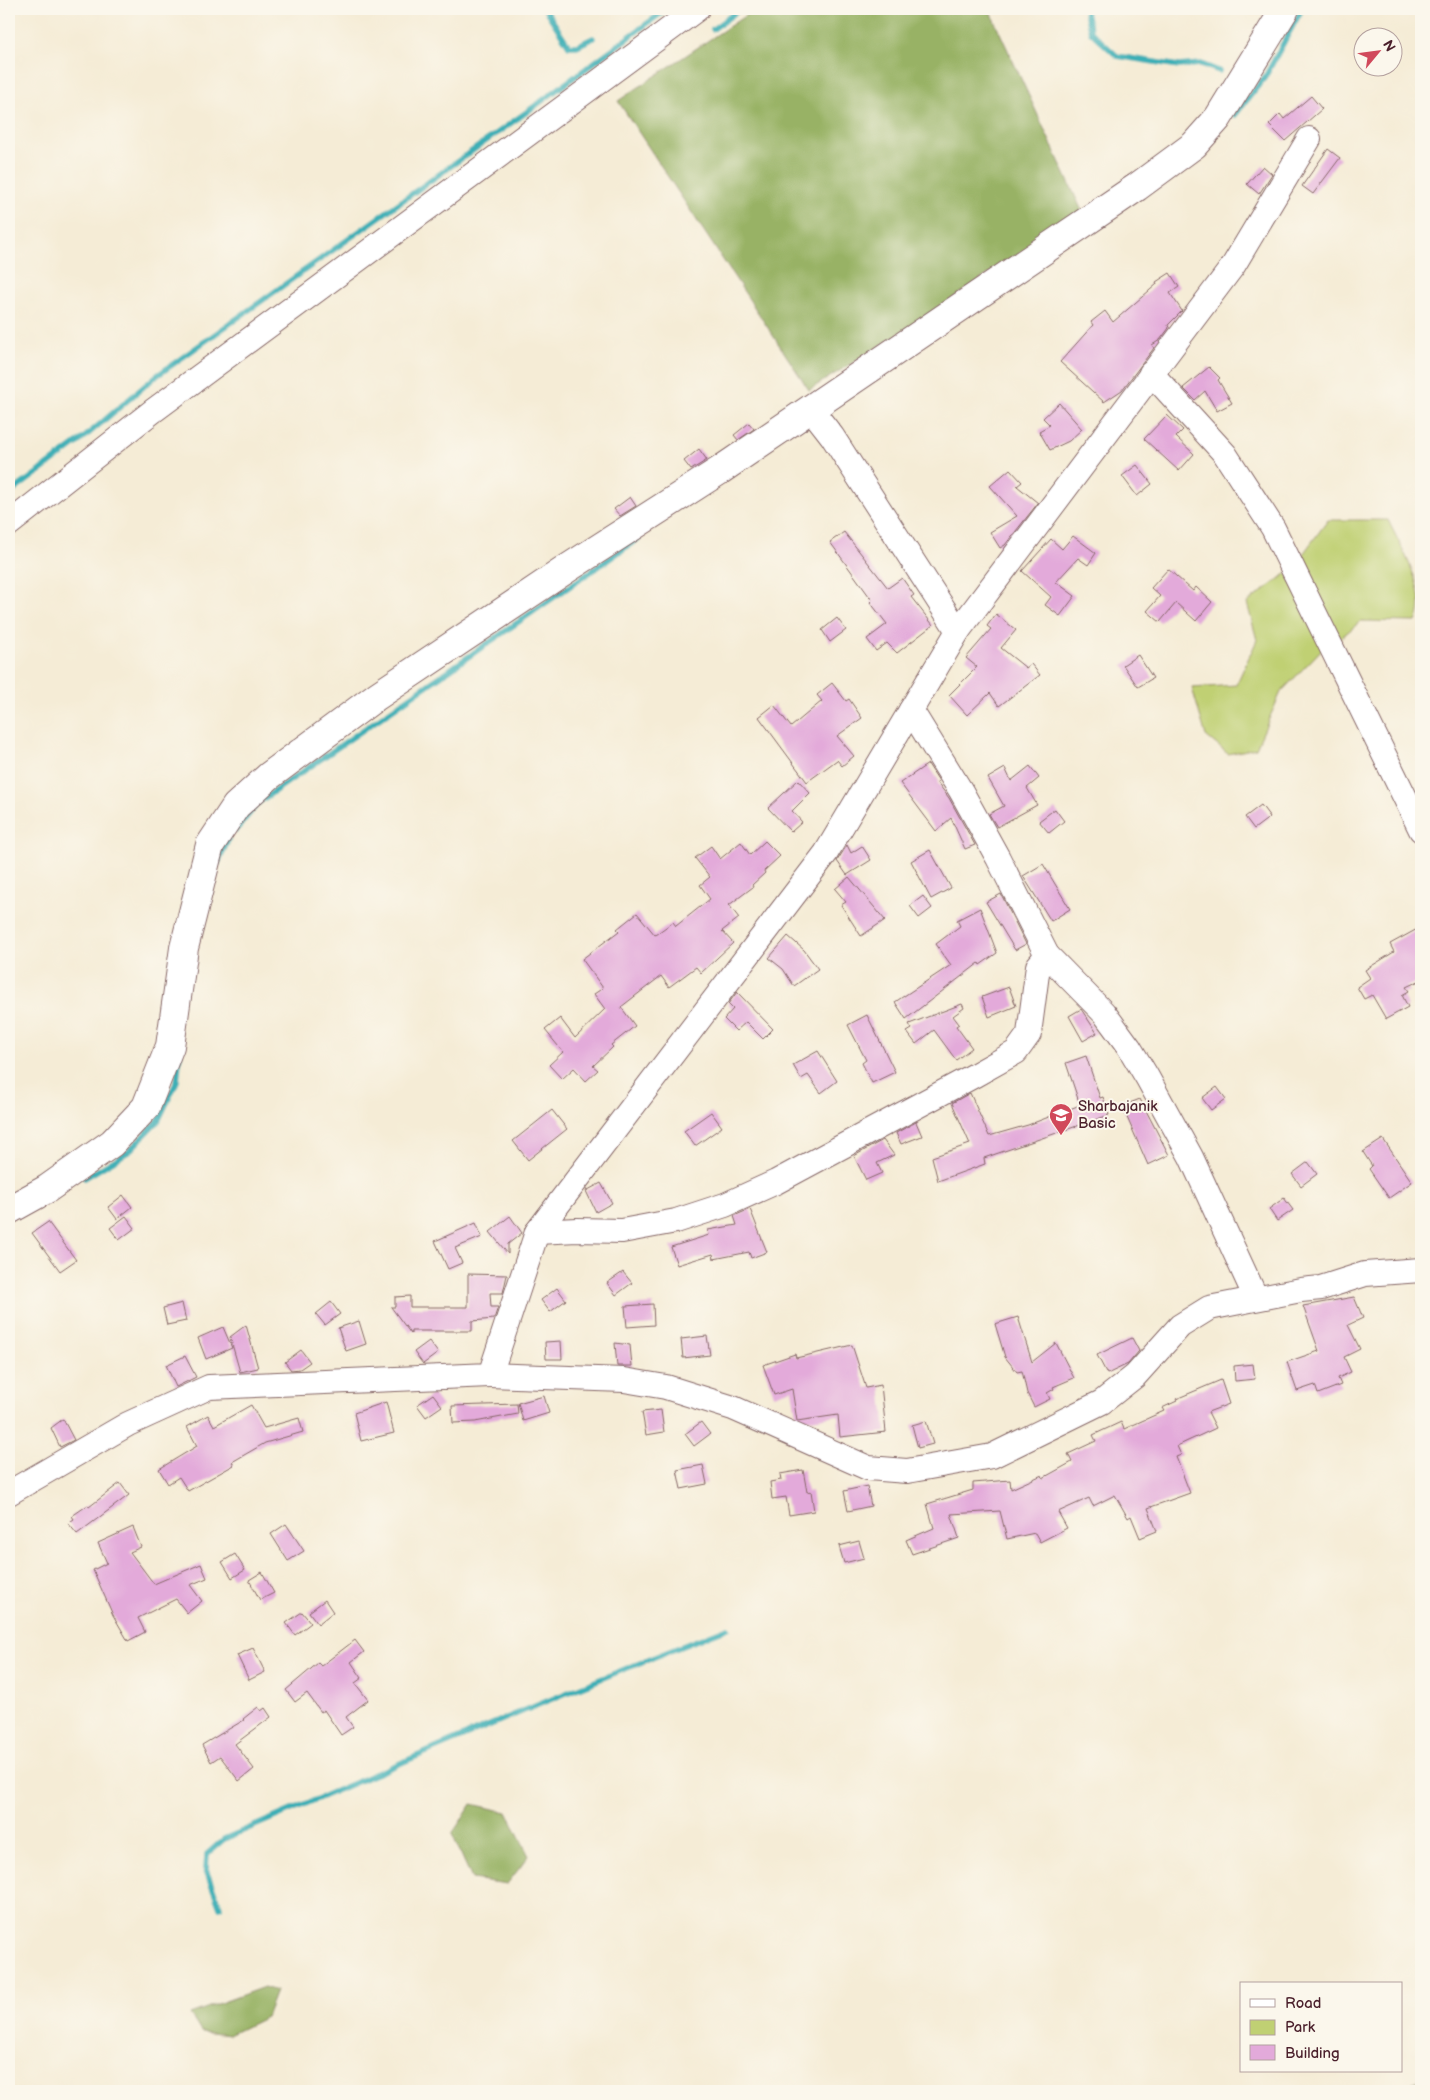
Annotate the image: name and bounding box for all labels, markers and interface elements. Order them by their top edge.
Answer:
north arrow [1352,28,1402,78]
text: N [1379,37,1399,55]
place label: Sharbajanik Basic [1078,1097,1158,1133]
school or university icon: Sharbajanik Basic [1048,1102,1074,1136]
legend [1240,1982,1402,2072]
text: Road [1285,1994,1321,2013]
text: Park [1285,2018,1316,2037]
text: Building [1285,2044,1340,2063]

